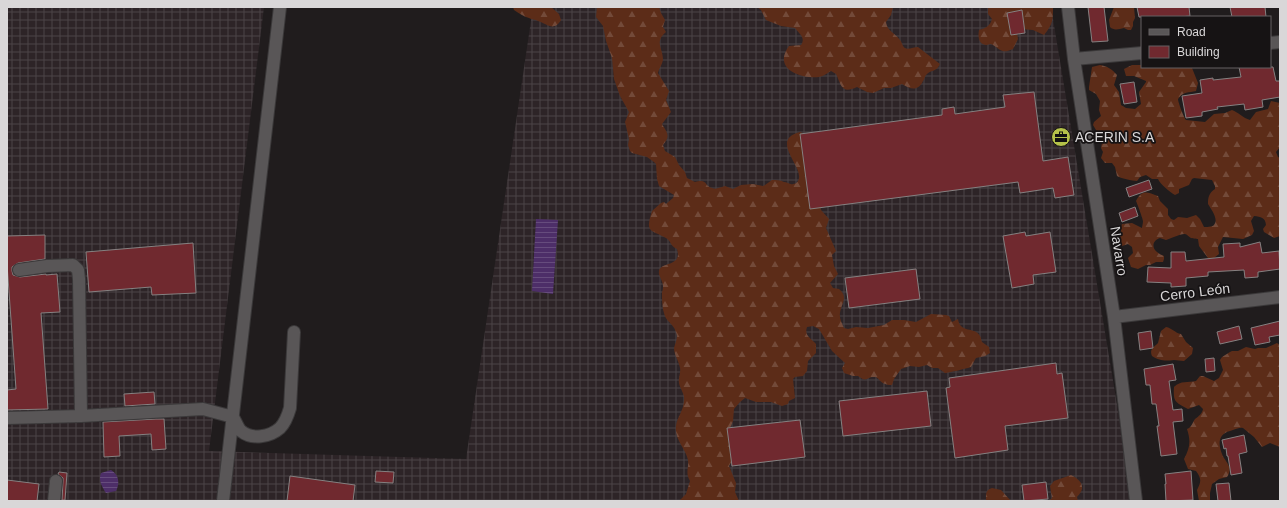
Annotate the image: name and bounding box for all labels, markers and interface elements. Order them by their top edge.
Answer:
legend [1141,16,1271,68]
text: Road [1177,25,1206,39]
text: Building [1177,45,1220,59]
office icon: ACERIN S.A [1050,126,1072,148]
place label: ACERIN S.A [1075,129,1155,145]
street label: Navarro [1107,225,1131,277]
street label: Cerro León [1159,280,1231,304]

